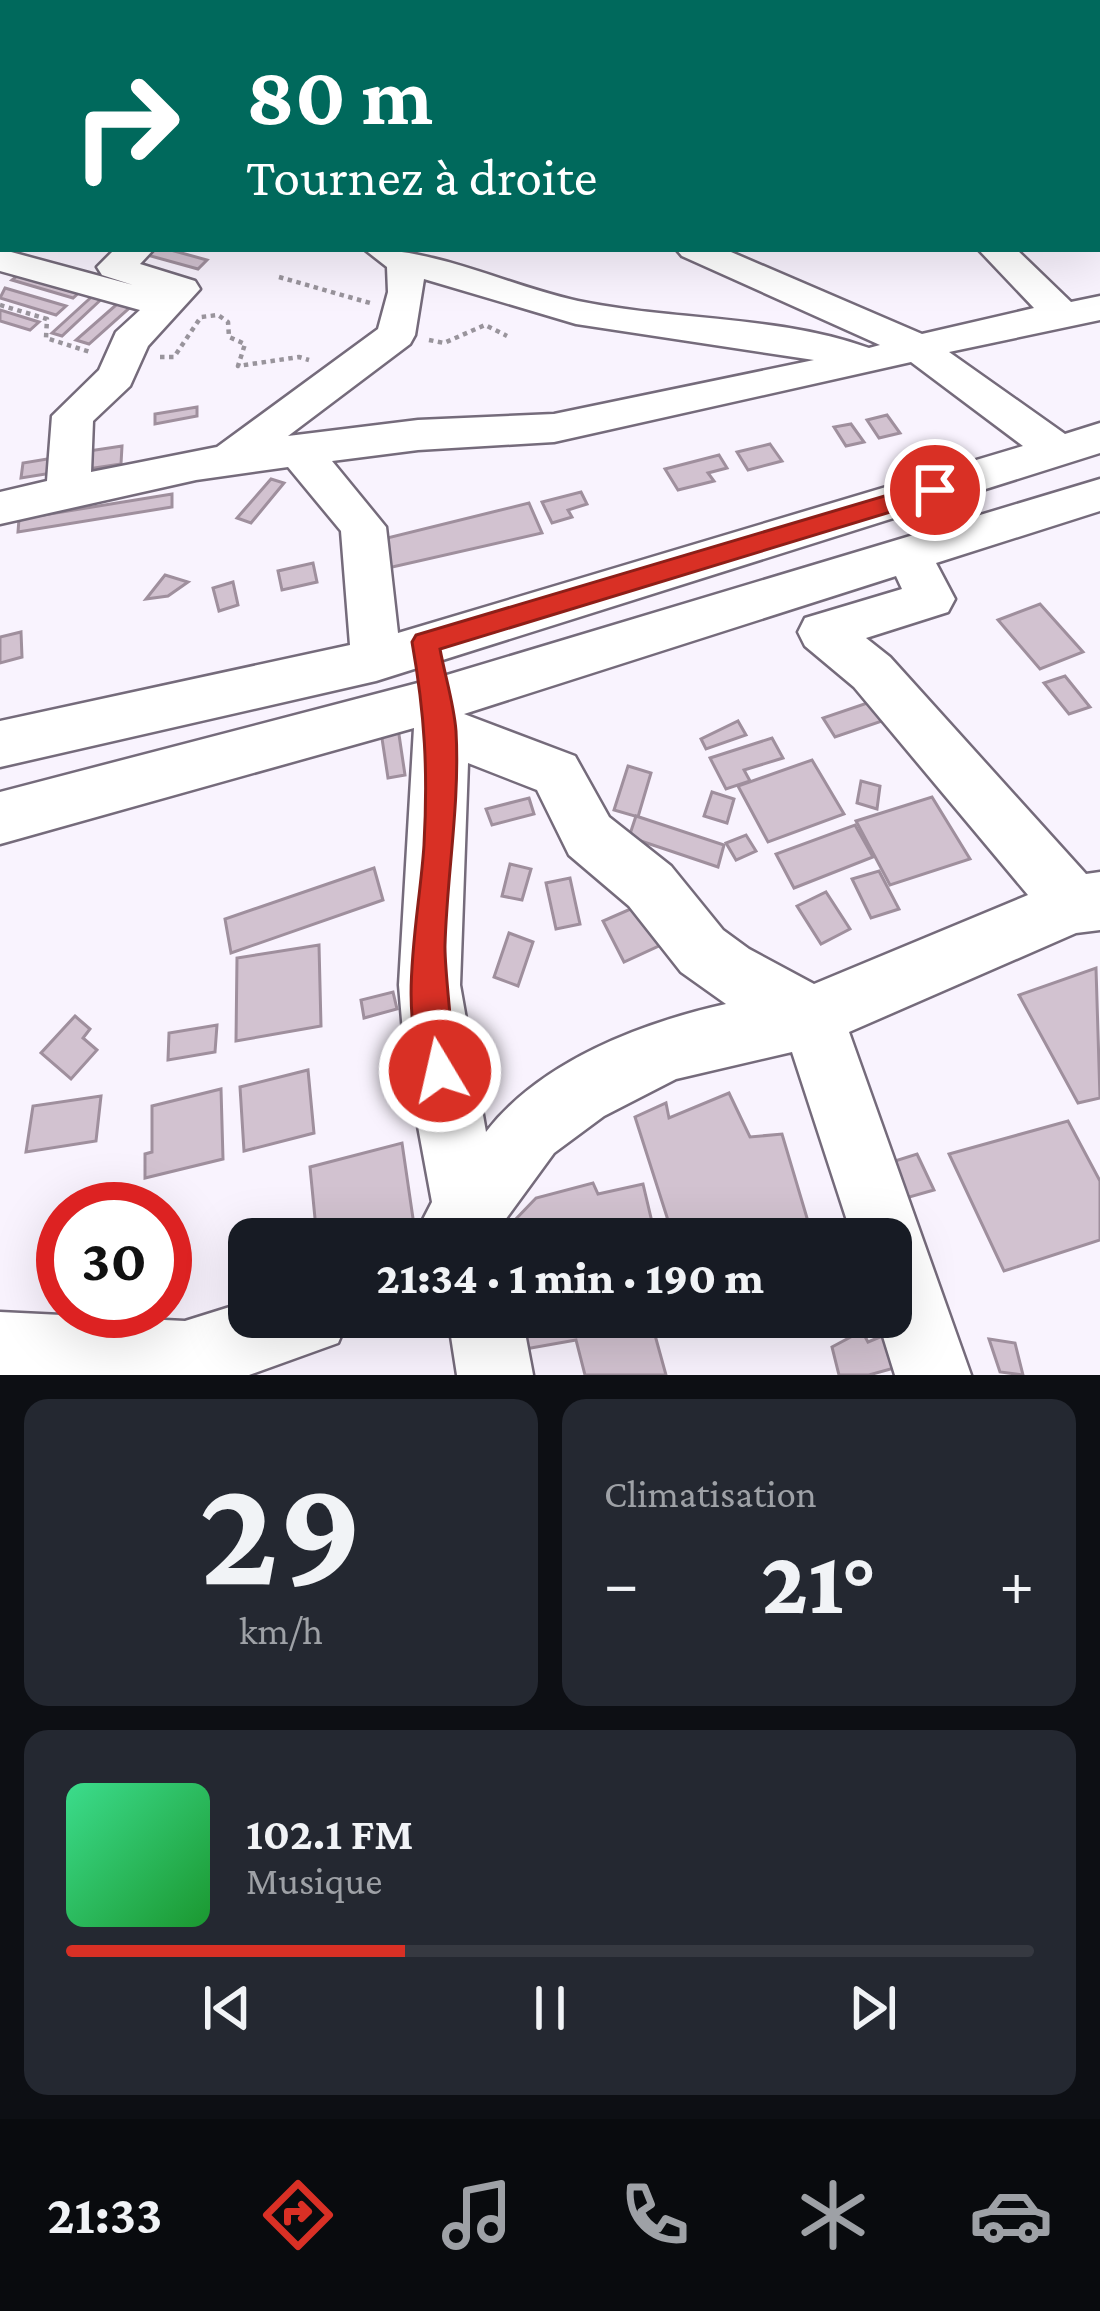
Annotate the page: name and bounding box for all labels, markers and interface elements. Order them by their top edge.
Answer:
icon: right [48,48,204,204]
text: 80 m [246,49,433,142]
text: Tournez à droite [246,147,597,207]
pin [884,439,986,541]
icon: arrive [902,457,968,523]
position arrow [377,1008,503,1134]
speed limit sign: 30 [36,1182,192,1338]
text: 21:34 · 1 min · 190 m [376,1253,764,1303]
text: 29 [199,1444,363,1618]
text: Climatisation [604,1472,817,1515]
text: 21° [761,1532,877,1632]
text: − [604,1546,639,1619]
text: + [999,1546,1034,1619]
text: km/h [239,1609,323,1652]
text: 102.1 FM [246,1809,413,1859]
text: Musique [246,1859,382,1902]
icon: previous [194,1975,260,2041]
icon: pause [517,1975,583,2041]
icon: next [840,1975,906,2041]
icon: directions [256,2173,340,2257]
icon: music [435,2173,519,2257]
icon: phone [613,2173,697,2257]
icon: climate [791,2173,875,2257]
icon: car [969,2173,1053,2257]
text: 21:33 [47,2185,162,2245]

